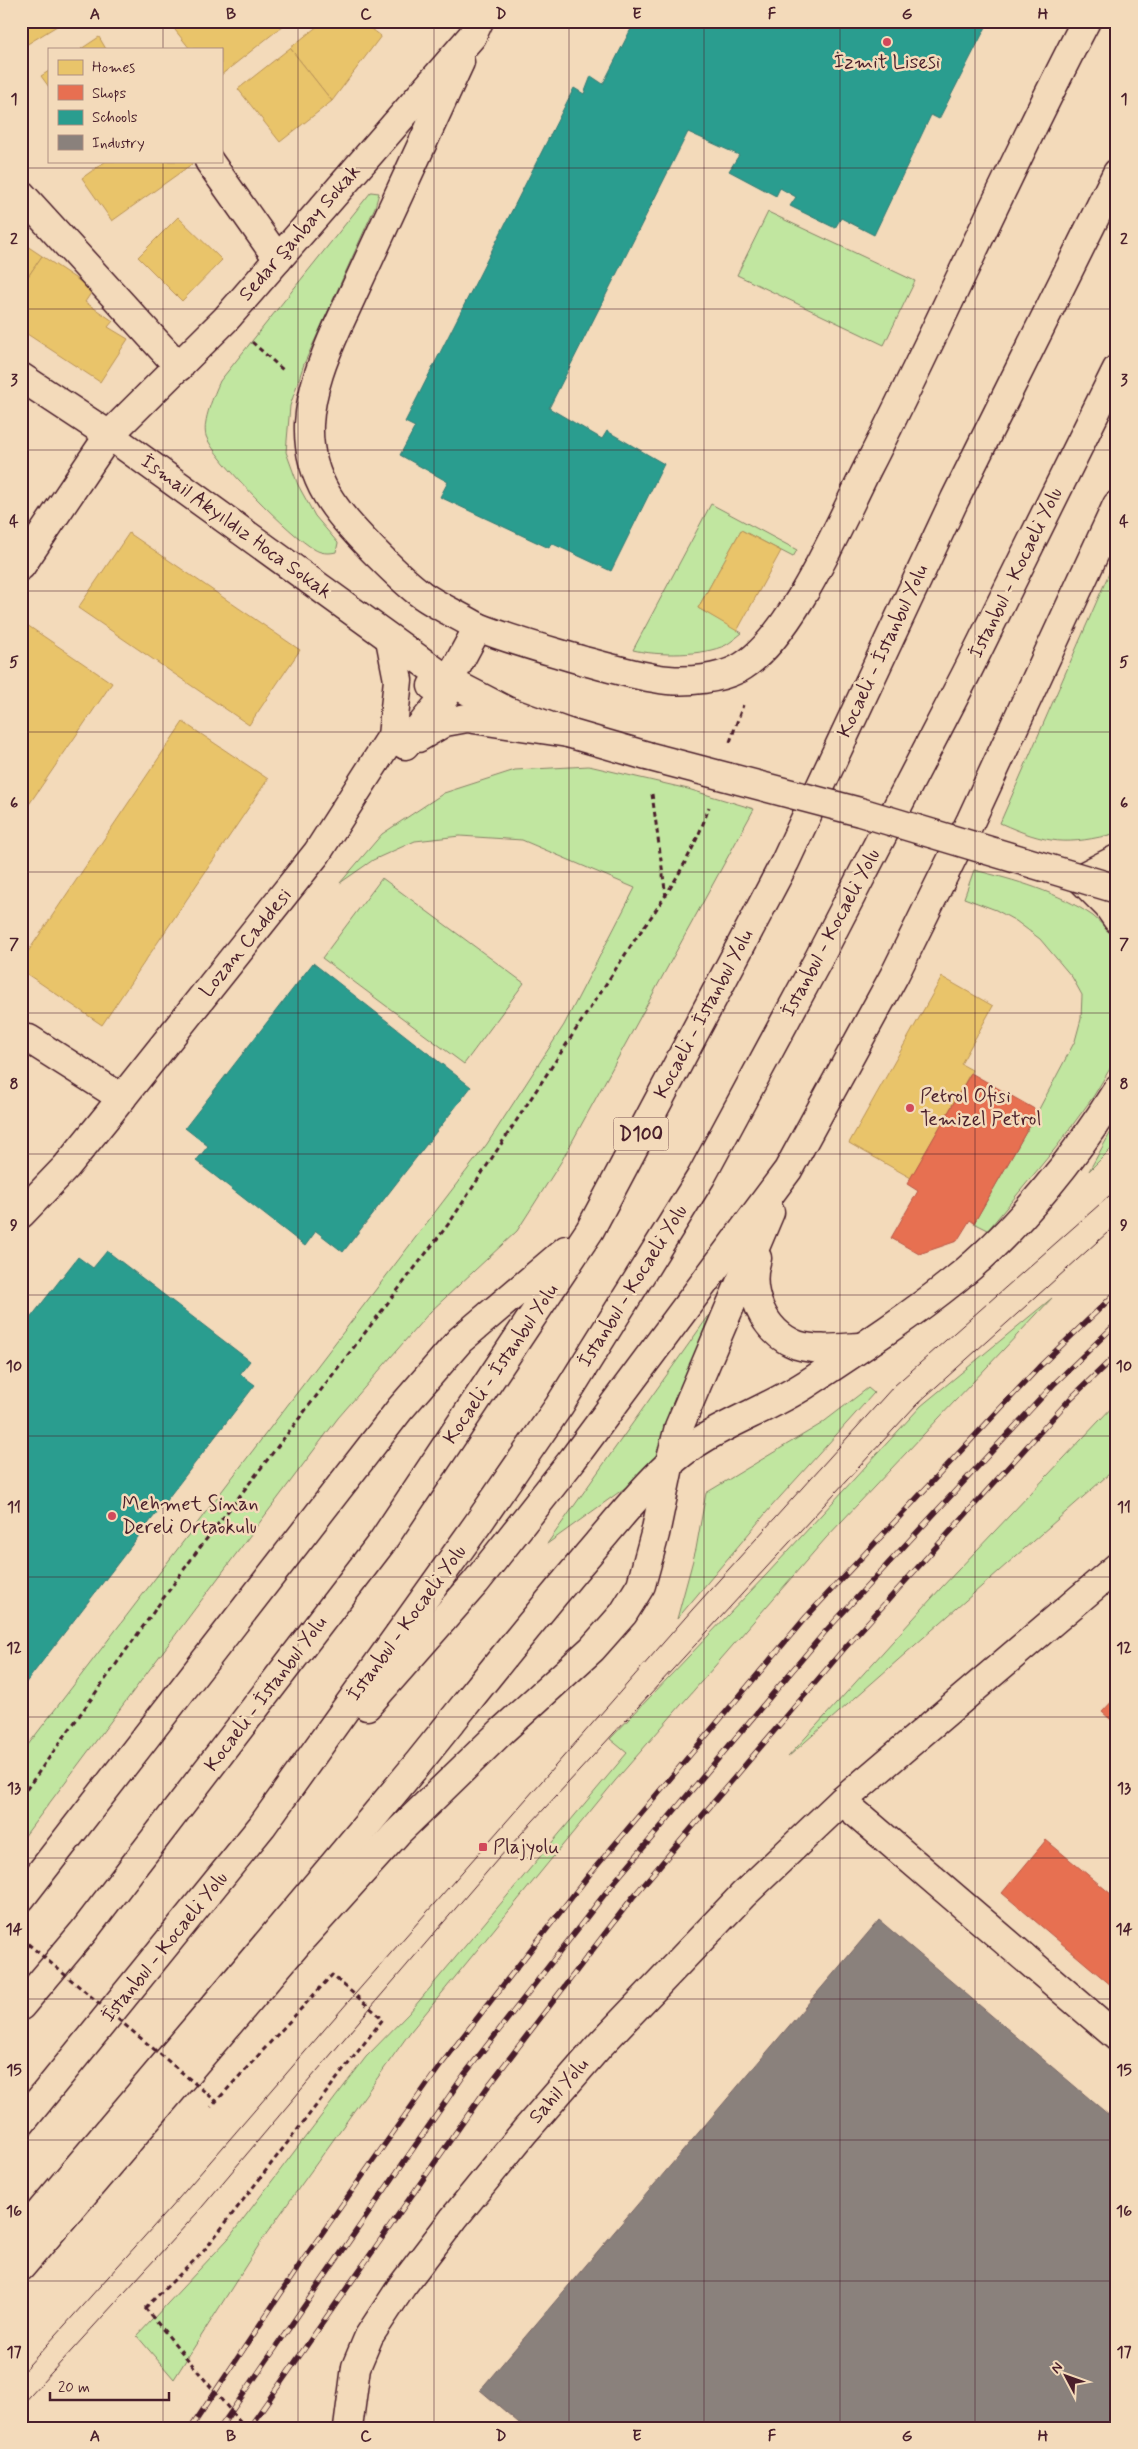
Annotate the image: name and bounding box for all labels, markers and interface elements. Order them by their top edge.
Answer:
text: A [90,4,100,25]
text: B [226,4,236,25]
text: C [360,4,372,25]
text: D [495,4,507,25]
text: E [632,4,642,25]
text: F [768,4,777,25]
text: G [902,4,913,25]
text: H [1038,4,1049,25]
marker: İzmit Lisesi [881,36,893,48]
legend [48,48,222,162]
place label: İzmit Lisesi [834,49,940,76]
text: Homes [92,58,135,78]
text: Shops [92,84,127,104]
text: 1 [10,89,18,110]
text: 1 [1120,89,1128,110]
text: Schools [92,108,138,128]
text: Industry [92,134,145,154]
street label: Sedar Şanbay Sokak [233,159,367,307]
text: 2 [10,229,18,250]
text: 2 [1120,229,1128,250]
text: 3 [10,370,18,391]
text: 3 [1120,370,1128,391]
street label: İsmail Akyıldız Hoca Sokak [135,448,337,606]
street label: İstanbul - Kocaeli Yolu [963,483,1069,663]
text: 4 [9,511,19,532]
text: 4 [1119,511,1129,532]
street label: Kocaeli - İstanbul Yolu [831,560,935,742]
text: 5 [9,652,19,673]
text: 5 [1119,652,1129,673]
text: 6 [10,793,18,814]
text: 6 [1120,793,1128,814]
street label: İstanbul - Kocaeli Yolu [775,844,887,1022]
street label: Lozan Caddesi [194,883,298,1003]
street label: Kocaeli - İstanbul Yolu [648,924,760,1104]
text: 7 [9,934,19,955]
text: 7 [1119,934,1129,955]
text: 8 [9,1074,19,1095]
text: 8 [1119,1074,1129,1095]
place label: Petrol Ofisi Temizel Petrol [920,1083,1042,1133]
marker: Petrol Ofisi Temizel Petrol [904,1102,916,1114]
road number: D100 [614,1118,668,1150]
street label: İstanbul - Kocaeli Yolu [572,1199,694,1372]
text: 9 [10,1215,18,1236]
text: 9 [1120,1215,1128,1236]
street label: Kocaeli - İstanbul Yolu [437,1278,565,1450]
text: 10 [6,1356,22,1377]
text: 10 [1116,1356,1132,1377]
place label: Mehmet Sinan Dereli Ortaokulu [122,1491,259,1541]
text: 11 [7,1497,21,1518]
text: 11 [1117,1497,1131,1518]
marker: Mehmet Sinan Dereli Ortaokulu [106,1510,118,1522]
street label: İstanbul - Kocaeli Yolu [341,1539,473,1707]
street label: Kocaeli - İstanbul Yolu [199,1611,333,1777]
text: 12 [6,1638,22,1659]
text: 12 [1116,1638,1132,1659]
text: 13 [7,1778,21,1799]
text: 13 [1117,1778,1131,1799]
place label: Plajyolu [493,1834,559,1861]
marker: Plajyolu [477,1841,489,1853]
street label: İstanbul - Kocaeli Yolu [96,1866,234,2028]
text: 14 [6,1919,23,1940]
text: 14 [1116,1919,1133,1940]
street label: Sahil Yolu [523,2052,595,2130]
text: 15 [6,2060,22,2081]
text: 15 [1116,2060,1132,2081]
text: 16 [6,2201,22,2222]
text: 16 [1116,2201,1132,2222]
text: 17 [6,2342,22,2363]
text: 17 [1116,2342,1132,2363]
north arrow [1040,2352,1090,2402]
text: N [1047,2359,1067,2378]
scale bar [50,2369,169,2401]
text: 20 m [58,2378,90,2398]
text: A [90,2426,100,2447]
text: B [226,2426,236,2447]
text: C [360,2426,372,2447]
text: D [495,2426,507,2447]
text: E [632,2426,642,2447]
text: F [768,2426,777,2447]
text: G [902,2426,913,2447]
text: H [1038,2426,1049,2447]

